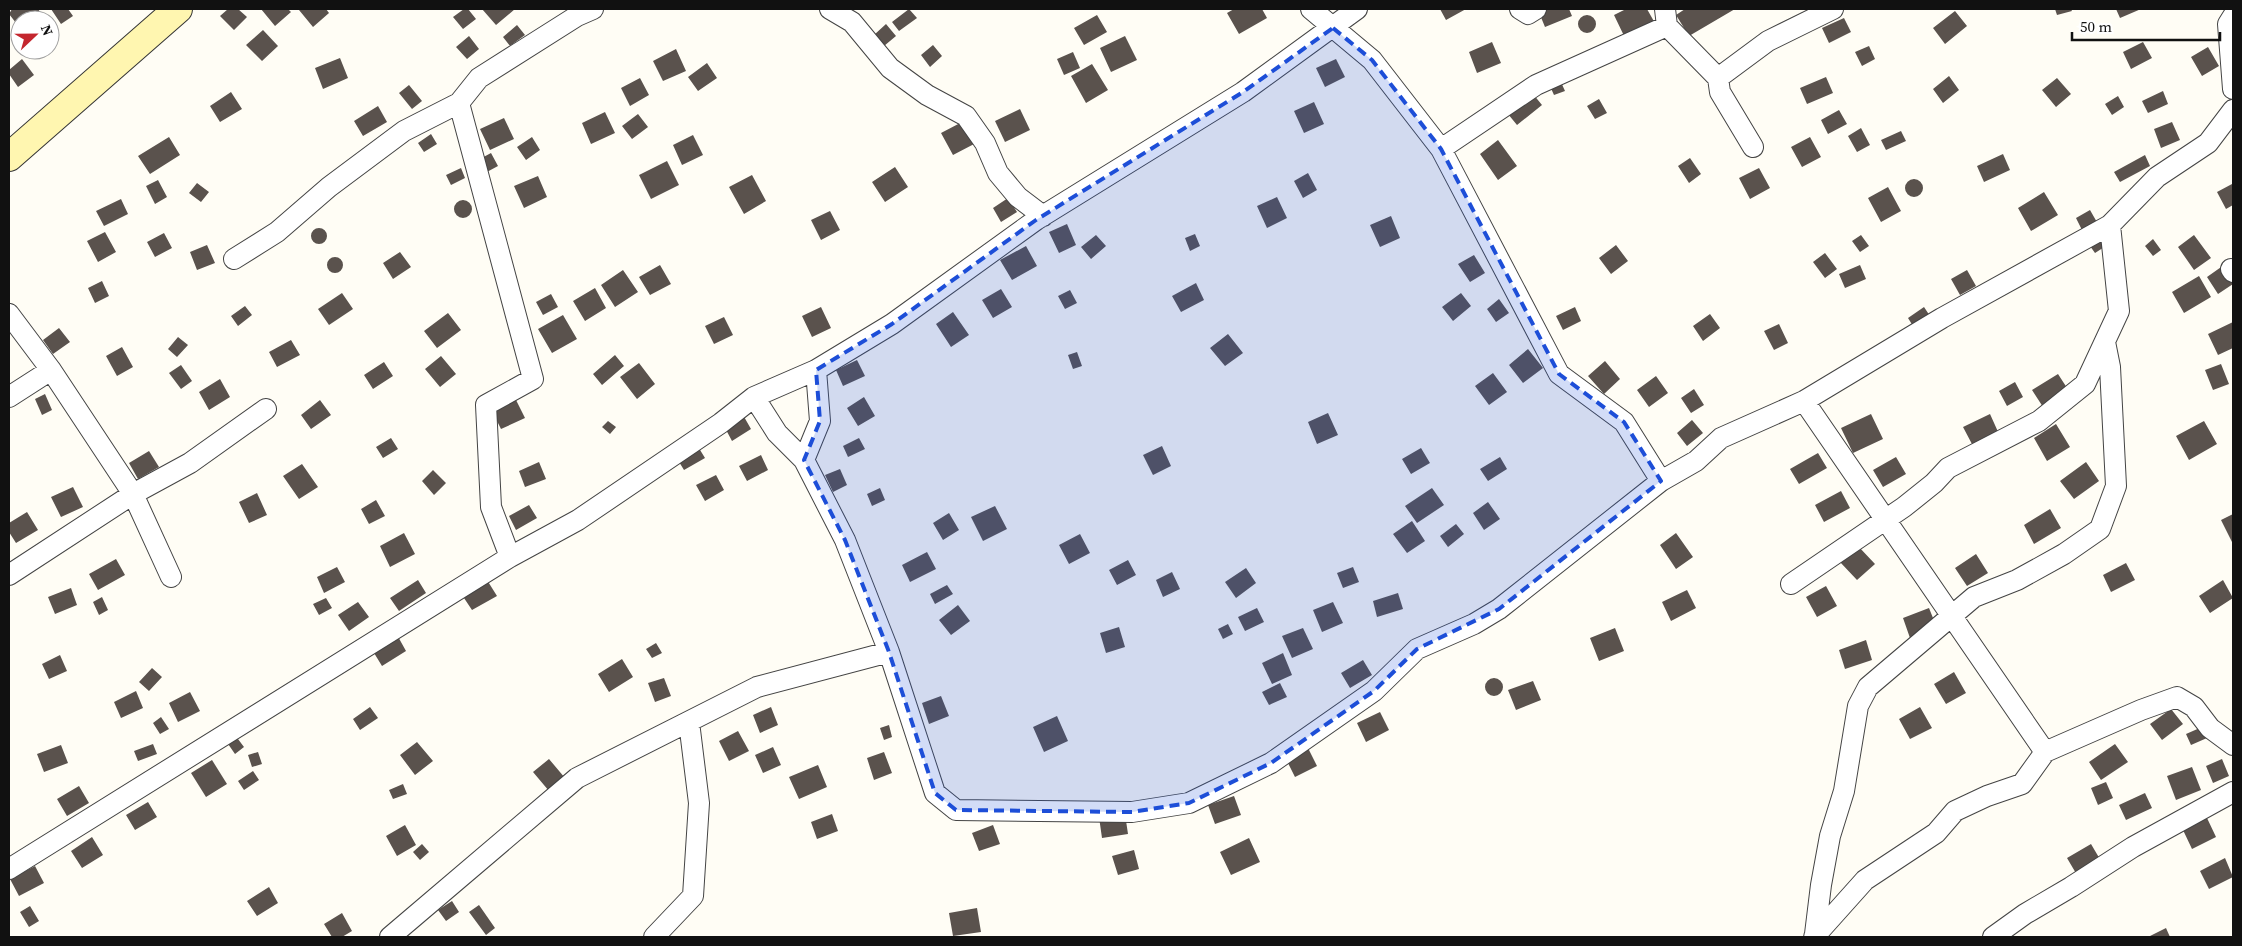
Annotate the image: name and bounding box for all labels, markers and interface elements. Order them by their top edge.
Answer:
north arrow [10,10,60,60]
scale bar [2072,10,2220,42]
text: 50 m [2080,16,2112,37]
text: N [36,22,58,39]

